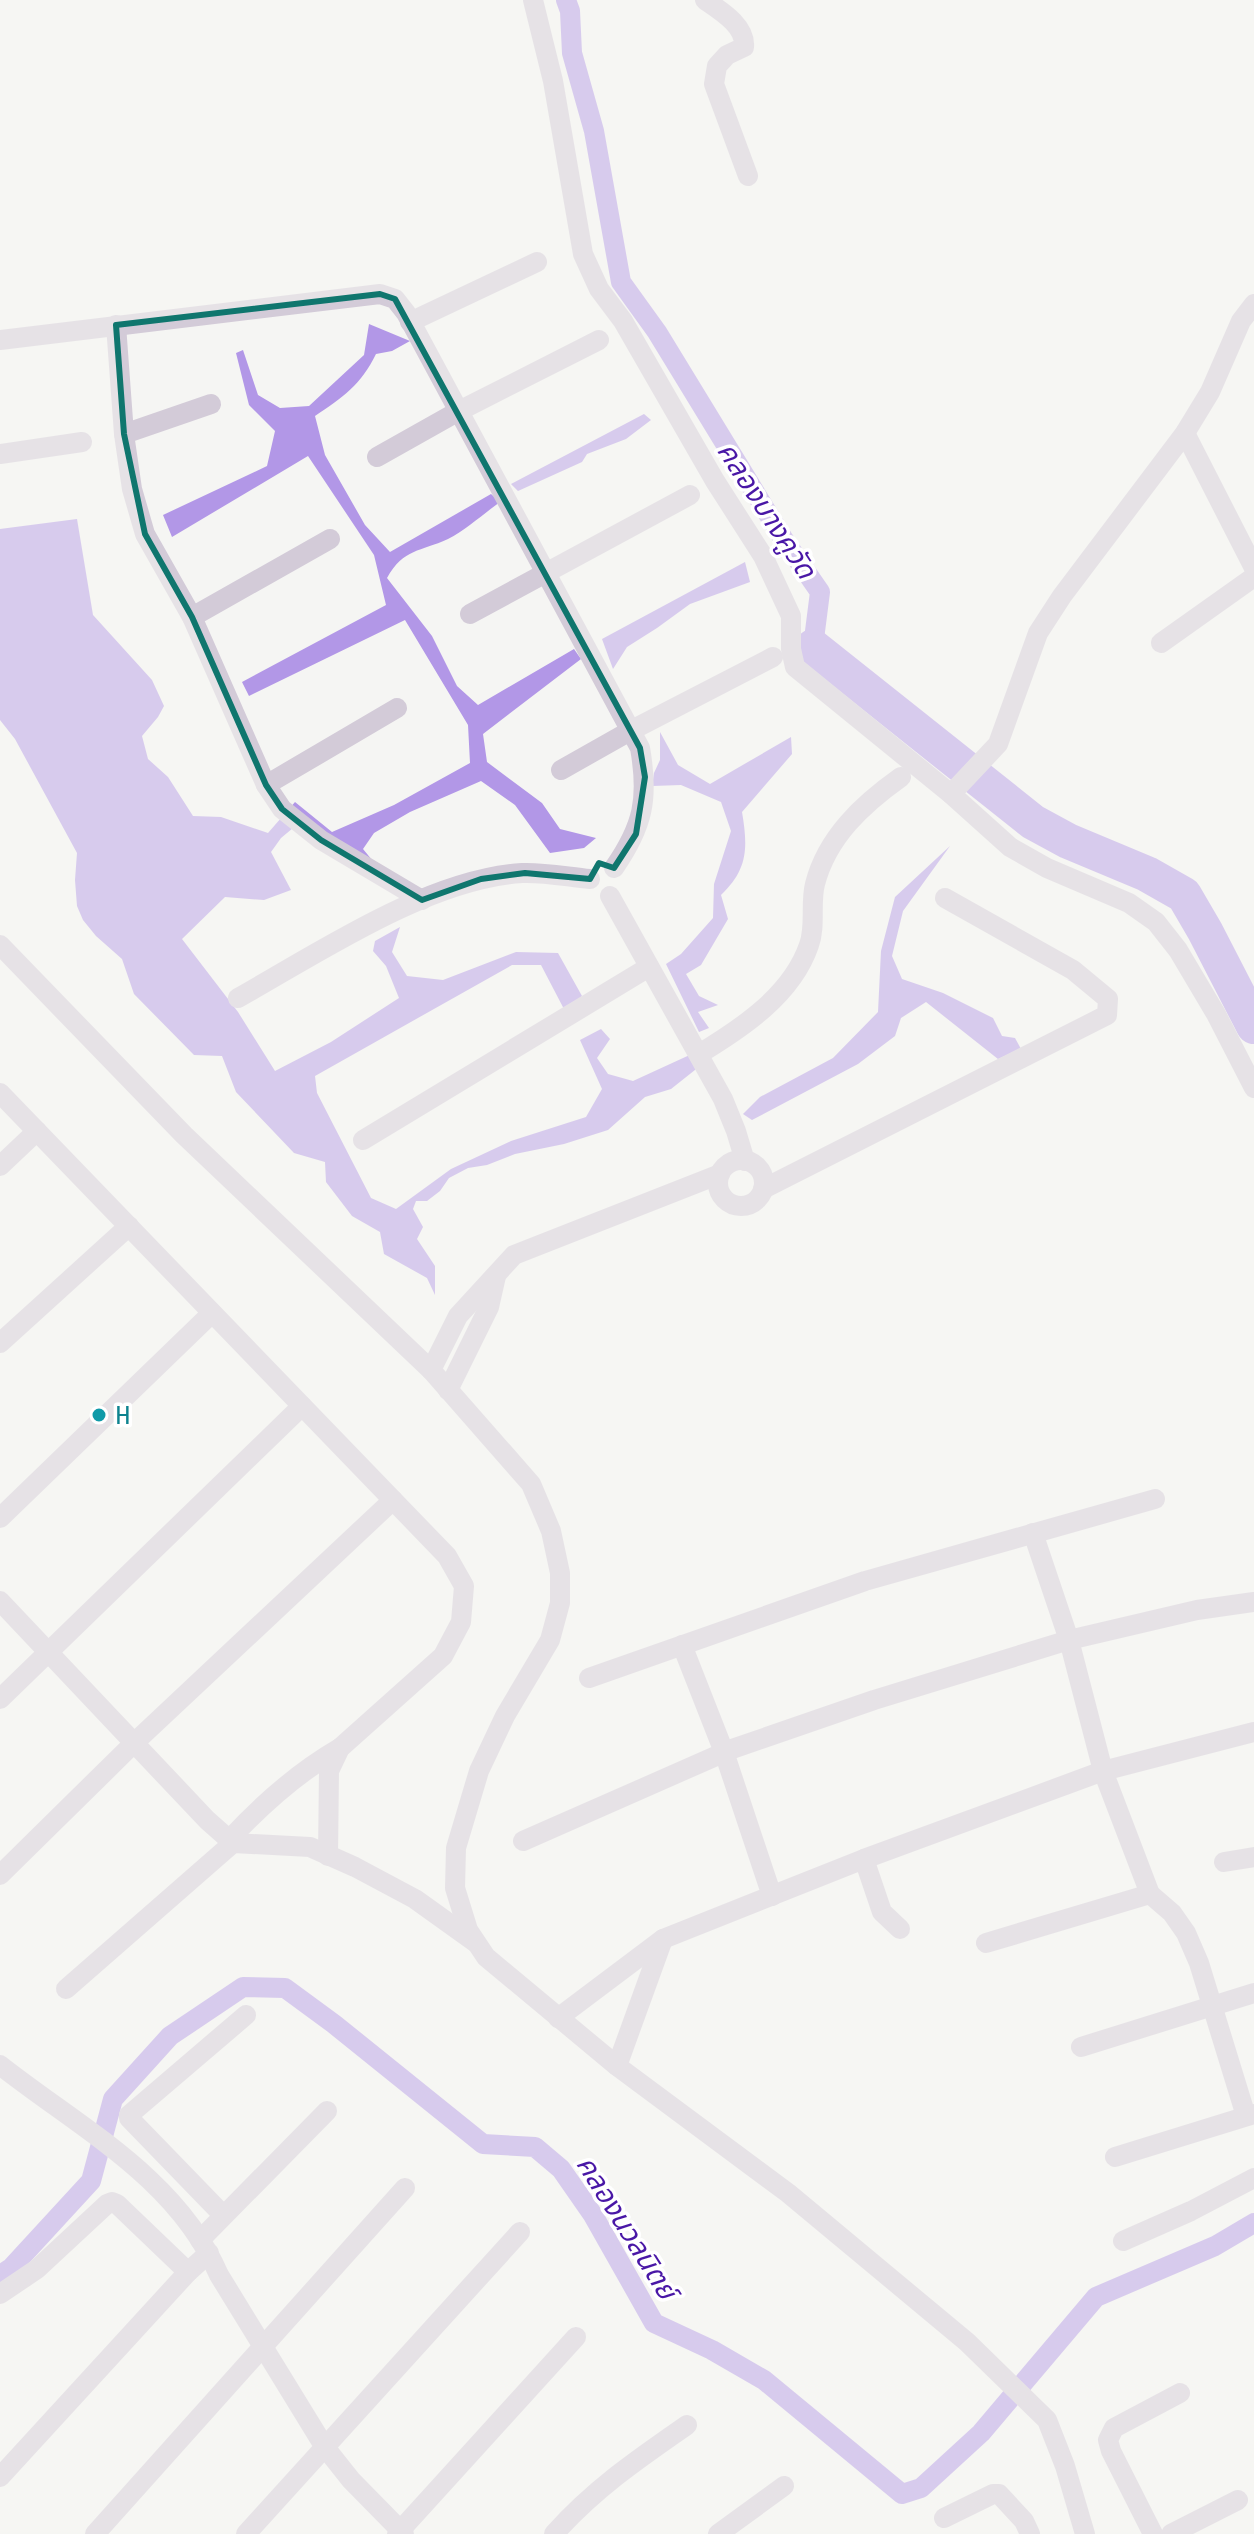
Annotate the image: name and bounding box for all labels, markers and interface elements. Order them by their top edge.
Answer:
water label: คลองบางคูวัด [709,436,823,586]
place label: H [115,1400,131,1431]
marker: H [90,1406,108,1424]
water label: คลองนวลนิตย์ [569,2149,686,2309]

